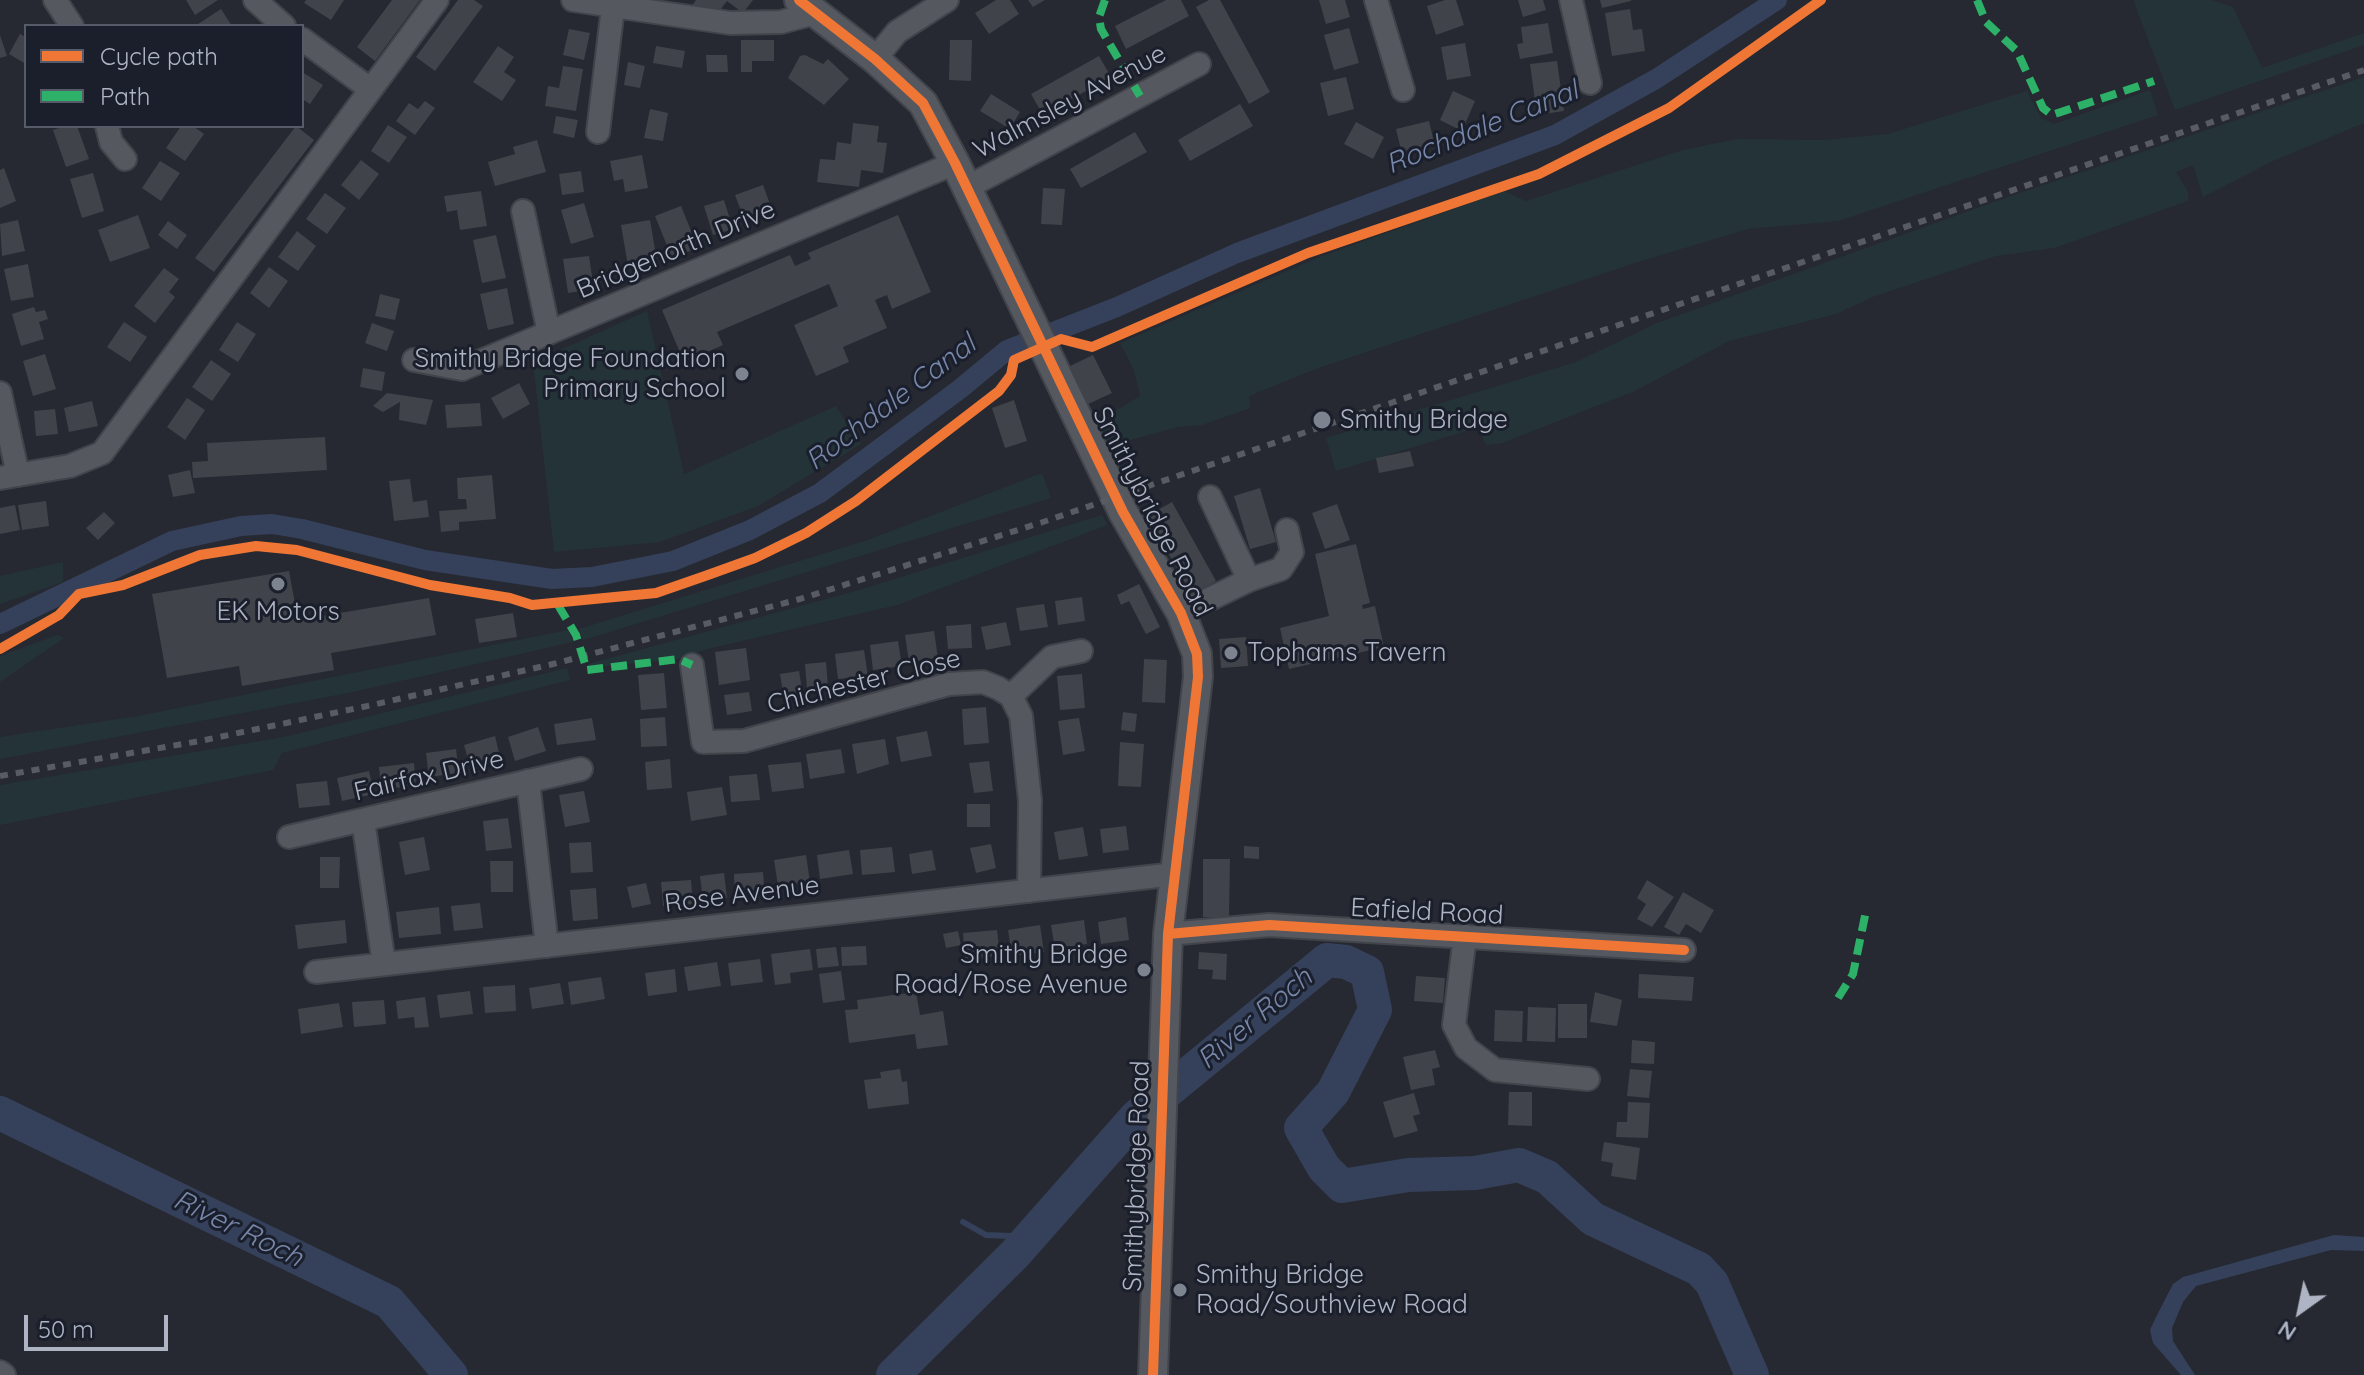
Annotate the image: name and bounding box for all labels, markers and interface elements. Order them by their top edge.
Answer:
legend [24,24,304,128]
street label: Walmsley Avenue [968,38,1172,166]
text: Cycle path [100,41,218,71]
water label: Rochdale Canal [1381,74,1583,182]
text: Path [100,81,151,111]
street label: Bridgenorth Drive [572,194,780,306]
water label: Rochdale Canal [799,328,983,478]
place label: Smithy Bridge Foundation Primary School [415,343,726,404]
marker: Smithy Bridge Foundation Primary School [733,365,751,383]
street label: Smithybridge Road [1086,402,1218,622]
place label: Smithy Bridge [1340,404,1508,436]
marker: Smithy Bridge [1311,409,1333,431]
marker: EK Motors [269,575,287,593]
place label: EK Motors [216,596,340,628]
place label: Tophams Tavern [1247,637,1446,669]
street label: Chichester Close [764,643,964,721]
marker: Tophams Tavern [1222,644,1240,662]
street label: Fairfax Drive [351,744,507,808]
street label: Rose Avenue [663,870,821,920]
street label: Eafield Road [1350,892,1504,932]
place label: Smithy Bridge Road/Rose Avenue [894,939,1128,1000]
marker: Smithy Bridge Road/Rose Avenue [1135,961,1153,979]
water label: River Roch [1191,961,1319,1077]
street label: Smithybridge Road [1117,1060,1157,1292]
water label: River Roch [168,1183,308,1275]
place label: Smithy Bridge Road/Southview Road [1196,1259,1468,1320]
north arrow [2260,1271,2340,1351]
marker: Smithy Bridge Road/Southview Road [1171,1281,1189,1299]
scale bar [28,1299,172,1349]
text: 50 m [38,1314,94,1344]
text: N [2273,1315,2301,1347]

